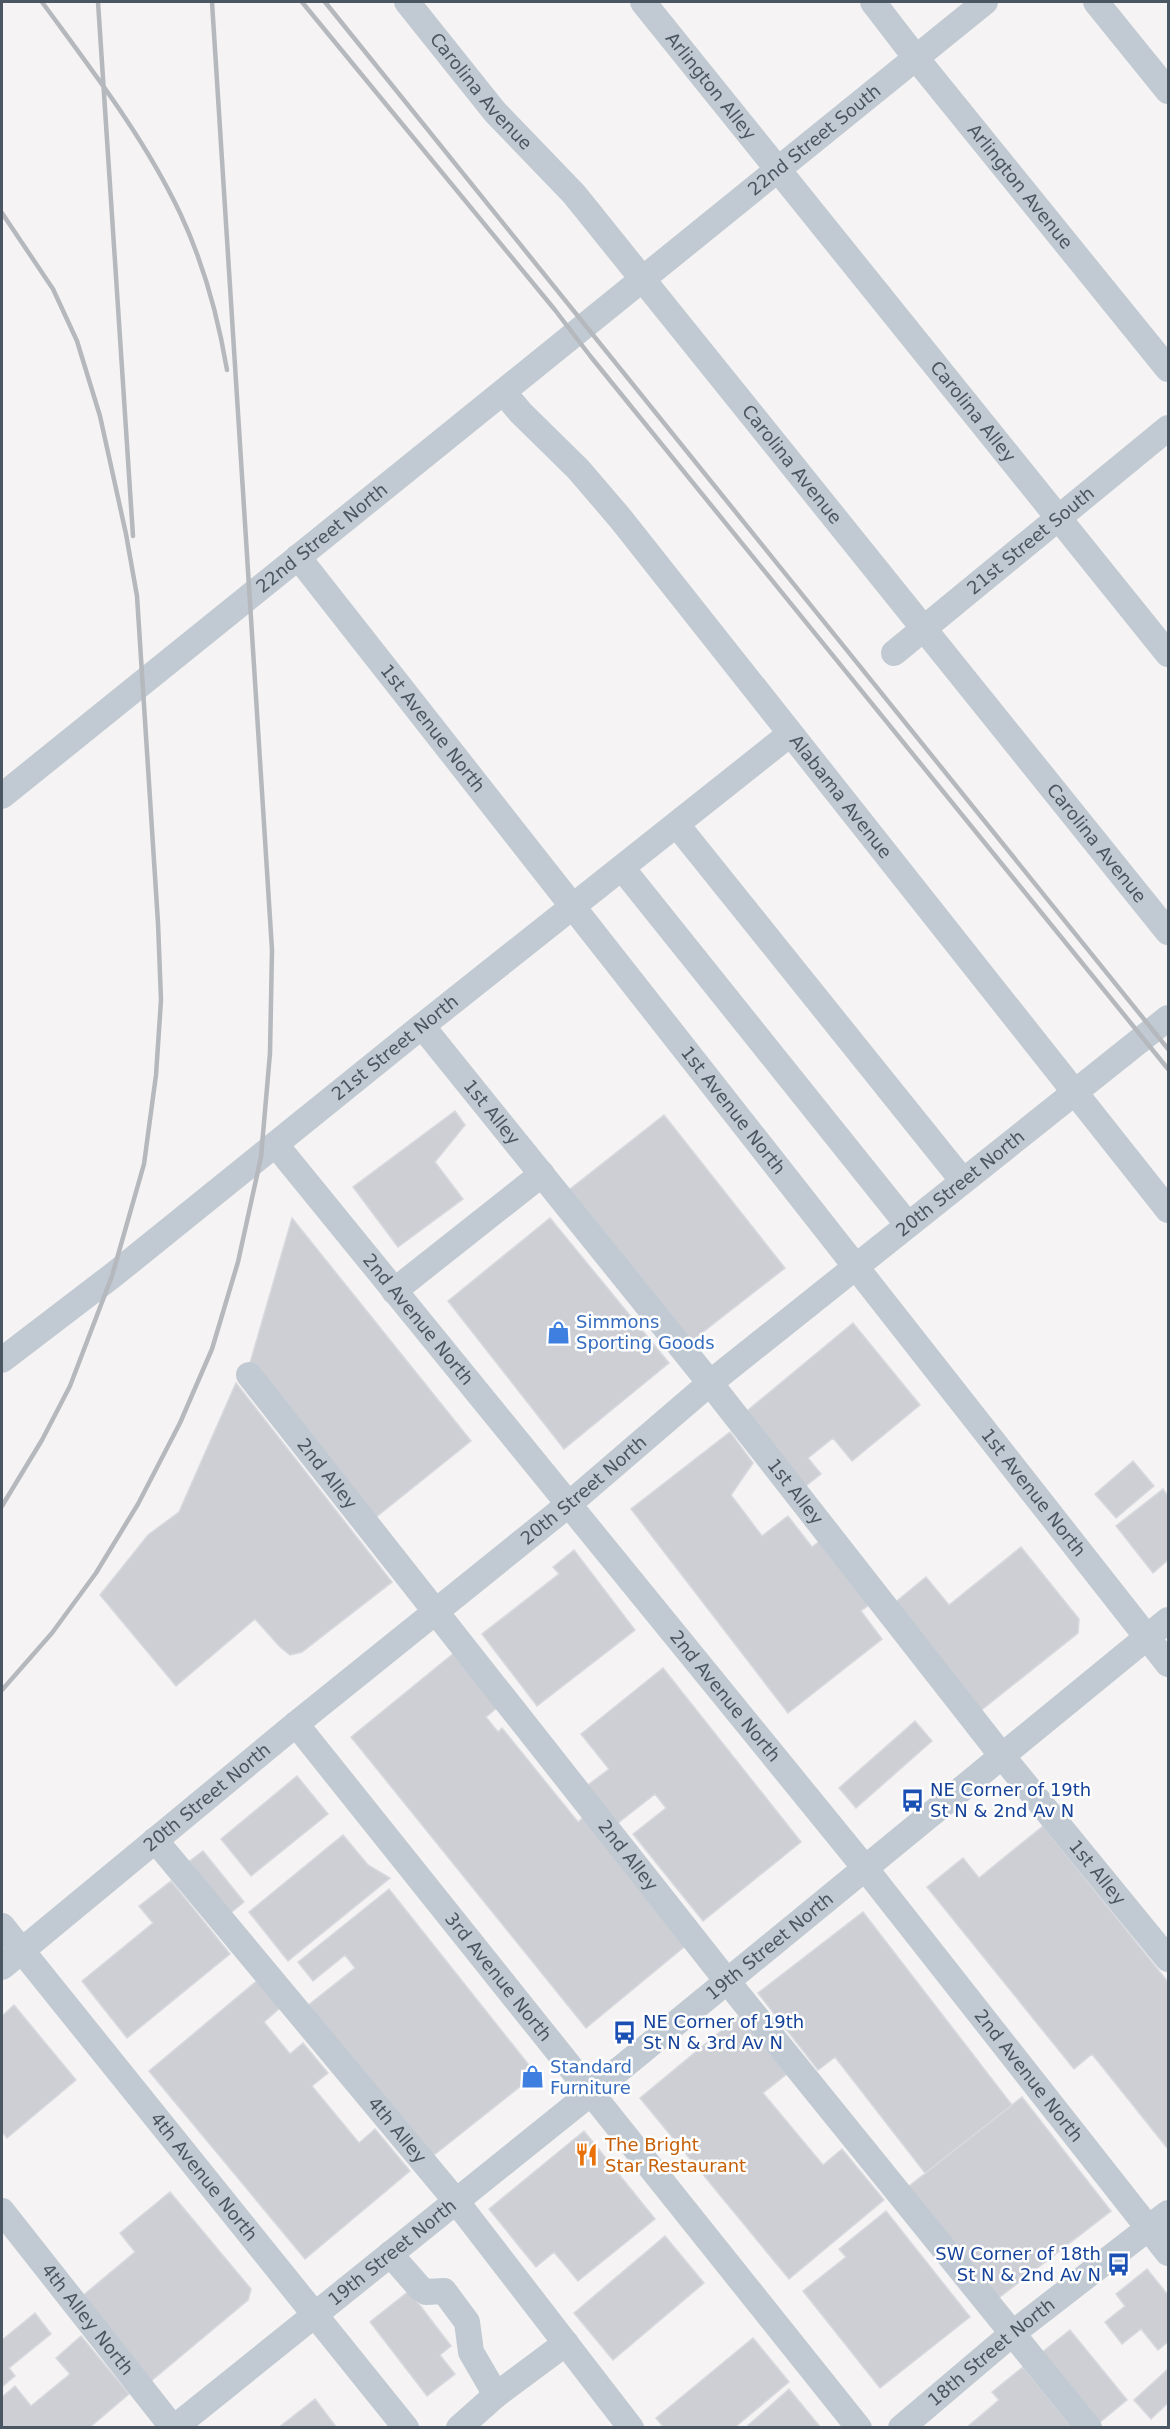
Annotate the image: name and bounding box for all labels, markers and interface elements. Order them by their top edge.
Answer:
street label: Carolina Avenue [426,28,537,154]
street label: Arlington Alley [662,28,761,144]
street label: 22nd Street South [744,80,885,200]
street label: Arlington Avenue [964,119,1077,253]
street label: Carolina Alley [926,357,1021,467]
street label: Carolina Avenue [738,400,846,528]
street label: 22nd Street North [252,479,391,597]
street label: 21st Street South [963,482,1098,599]
street label: 1st Avenue North [376,660,490,796]
street label: Alabama Avenue [786,730,896,862]
street label: Carolina Avenue [1043,779,1151,907]
street label: 21st Street North [327,990,462,1104]
street label: 1st Avenue North [677,1042,790,1178]
street label: 1st Alley [460,1075,525,1149]
street label: 20th Street North [892,1126,1028,1241]
street label: 2nd Avenue North [359,1249,478,1389]
place label: Simmons Sporting Goods [576,1311,715,1353]
shop icon: Simmons Sporting Goods [545,1319,571,1345]
street label: 1st Avenue North [977,1424,1090,1560]
street label: 20th Street North [516,1431,651,1549]
street label: 2nd Alley [293,1434,362,1513]
street label: 1st Alley [763,1455,828,1529]
street label: 2nd Avenue North [666,1626,785,1766]
street label: 20th Street North [139,1739,274,1856]
place label: NE Corner of 19th St N & 2nd Av N [930,1779,1091,1821]
bus stop icon: NE Corner of 19th St N & 2nd Av N [899,1787,925,1813]
street label: 2nd Alley [594,1816,663,1895]
street label: 1st Alley [1065,1836,1131,1909]
street label: 19th Street North [702,1888,837,2004]
street label: 3rd Avenue North [441,1908,557,2045]
street label: 2nd Avenue North [970,2005,1088,2146]
place label: NE Corner of 19th St N & 3rd Av N [643,2011,804,2053]
bus stop icon: NE Corner of 19th St N & 3rd Av N [612,2019,638,2045]
place label: Standard Furniture [550,2056,632,2098]
shop icon: Standard Furniture [519,2064,545,2090]
street label: 4th Alley [364,2093,431,2168]
street label: 4th Avenue North [146,2108,262,2245]
place label: The Bright Star Restaurant [604,2134,746,2176]
restaurant icon: The Bright Star Restaurant [574,2142,600,2168]
street label: 19th Street North [324,2195,460,2310]
place label: SW Corner of 18th St N & 2nd Av N [935,2243,1101,2285]
bus stop icon: SW Corner of 18th St N & 2nd Av N [1106,2251,1132,2277]
street label: 4th Alley North [38,2259,138,2379]
street label: 18th Street North [924,2294,1059,2410]

